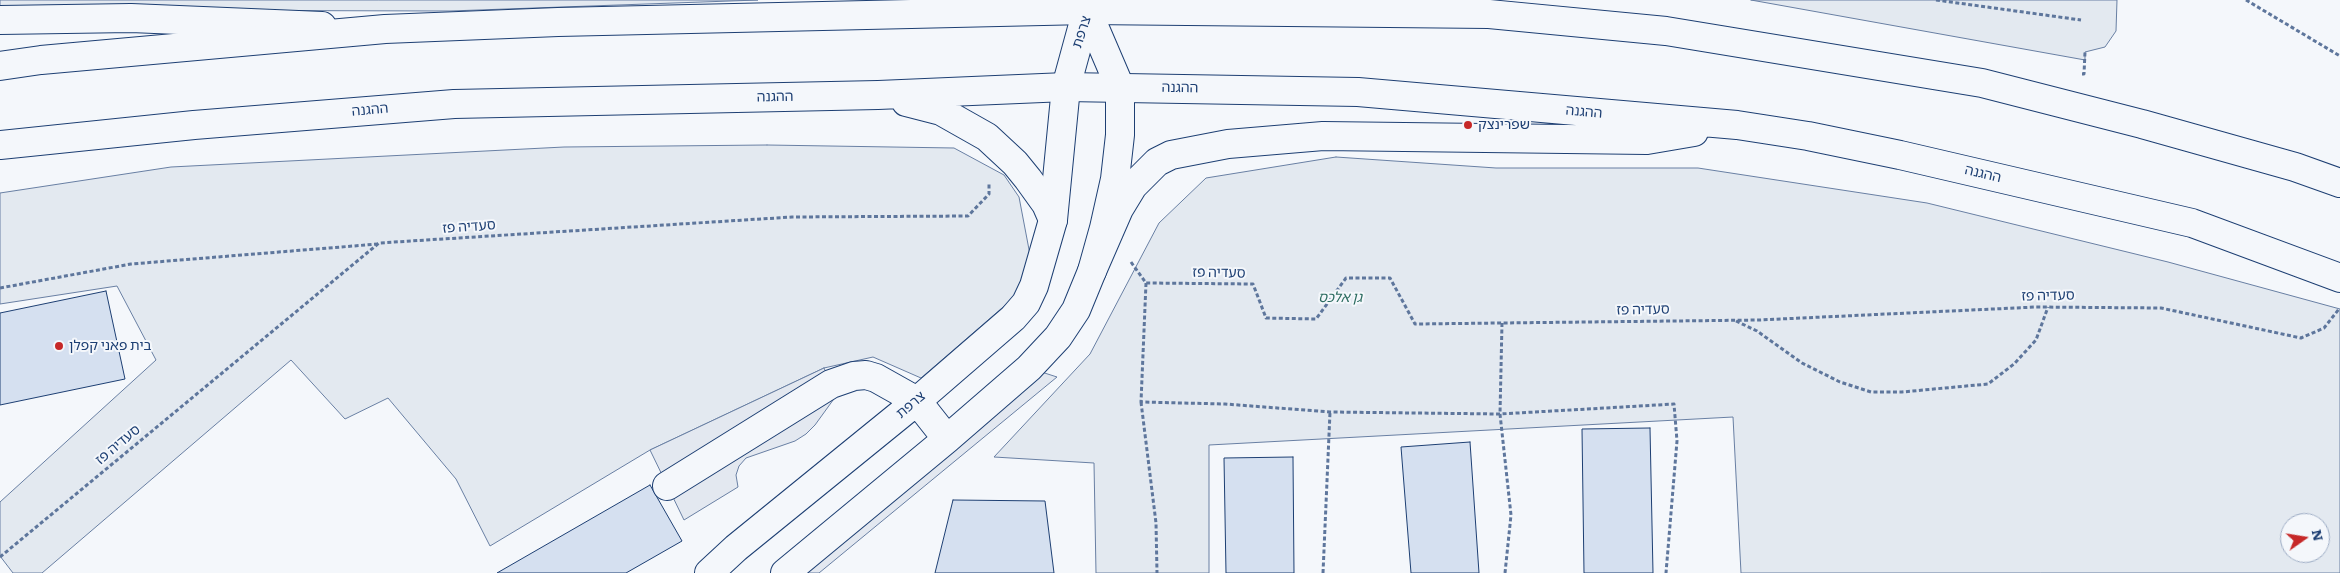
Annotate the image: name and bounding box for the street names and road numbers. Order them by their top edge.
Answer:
street label: צרפת [1069,14,1095,50]
street label: ההגנה [1161,79,1199,97]
street label: ההגנה [756,88,794,106]
street label: ההגנה [351,100,389,120]
street label: ההגנה [1565,102,1603,122]
street label: ההגנה [1963,162,2003,186]
street label: סעדיה פז [442,217,496,237]
street label: סעדיה פז [1192,264,1246,282]
street label: סעדיה פז [2021,287,2075,305]
street label: סעדיה פז [1616,301,1670,319]
street label: צרפת [893,388,929,422]
street label: סעדיה פז [92,421,144,469]

